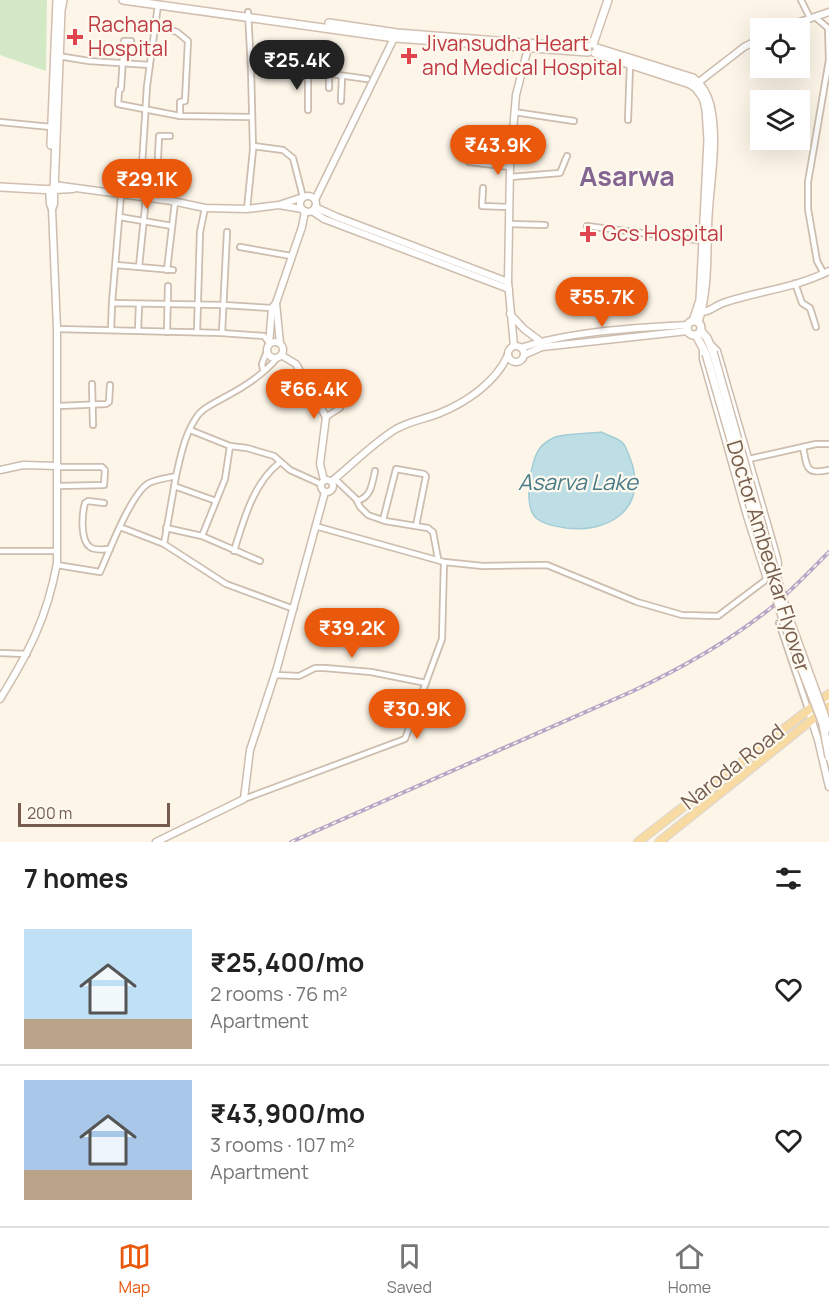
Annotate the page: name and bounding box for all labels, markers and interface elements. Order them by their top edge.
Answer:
place label: Rachana Hospital [88,10,173,62]
map controls [750,18,810,150]
button: locate [750,18,810,78]
marker: Rachana Hospital [66,28,84,46]
place label: Jivansudha Heart and Medical Hospital [422,29,622,81]
pin: ₹25.4K [248,40,346,91]
text: ₹25.4K [263,46,331,73]
marker: Jivansudha Heart and Medical Hospital [400,47,418,65]
button: layers [750,90,810,150]
pin: ₹43.9K [449,125,547,176]
text: ₹43.9K [464,131,532,158]
district label: Asarwa [579,157,675,194]
pin: ₹29.1K [98,159,196,210]
text: ₹29.1K [116,165,178,192]
place label: Gcs Hospital [602,219,724,247]
marker: Gcs Hospital [579,225,597,243]
pin: ₹55.7K [553,277,651,328]
text: ₹55.7K [569,283,635,310]
pin: ₹66.4K [265,369,363,420]
text: ₹66.4K [280,375,348,402]
street label: Doctor Ambedkar Flyover [720,437,818,675]
water label: Asarva Lake [518,467,639,497]
pin: ₹39.2K [303,608,401,659]
text: ₹39.2K [318,614,386,641]
pin: ₹30.9K [368,689,466,740]
text: ₹30.9K [383,695,451,722]
street label: Naroda Road [675,717,790,815]
scale bar [18,800,170,828]
text: 200 m [27,802,72,824]
text: 7 homes [24,860,128,896]
icon: filters [772,862,805,895]
text: ₹25,400/mo [210,944,364,980]
icon: home [72,953,144,1025]
icon: heart [772,973,805,1006]
text: 2 rooms · 76 m² [210,980,347,1007]
text: Apartment [210,1007,309,1034]
text: ₹43,900/mo [210,1095,365,1131]
icon: home [72,1104,144,1176]
icon: heart [772,1124,805,1157]
text: 3 rooms · 107 m² [210,1131,355,1158]
text: Apartment [210,1158,309,1185]
tab: Map [118,1240,151,1298]
tab: Saved [387,1240,432,1298]
tab: Home [668,1240,711,1298]

